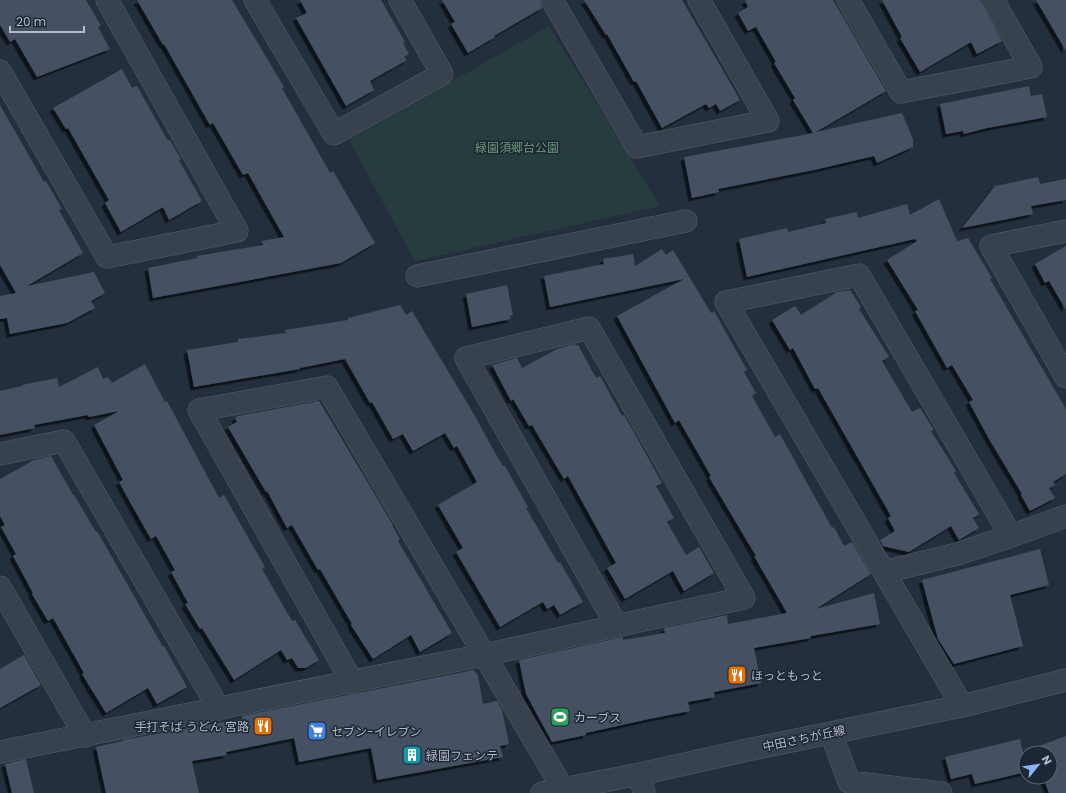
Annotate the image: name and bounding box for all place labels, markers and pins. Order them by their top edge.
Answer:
restaurant icon: ほっともっと [726,664,748,686]
place label: ほっともっと [751,667,823,684]
sports icon: カーブス [549,706,571,728]
place label: カーブス [574,709,621,726]
restaurant icon: 手打そば うどん 宮路 [252,715,274,737]
place label: 手打そば うどん 宮路 [135,718,249,735]
supermarket icon: セブン-イレブン [306,720,328,742]
place label: セブン-イレブン [331,723,422,740]
building icon: 緑園フェンテ [401,744,423,766]
place label: 緑園フェンテ [426,747,498,764]

